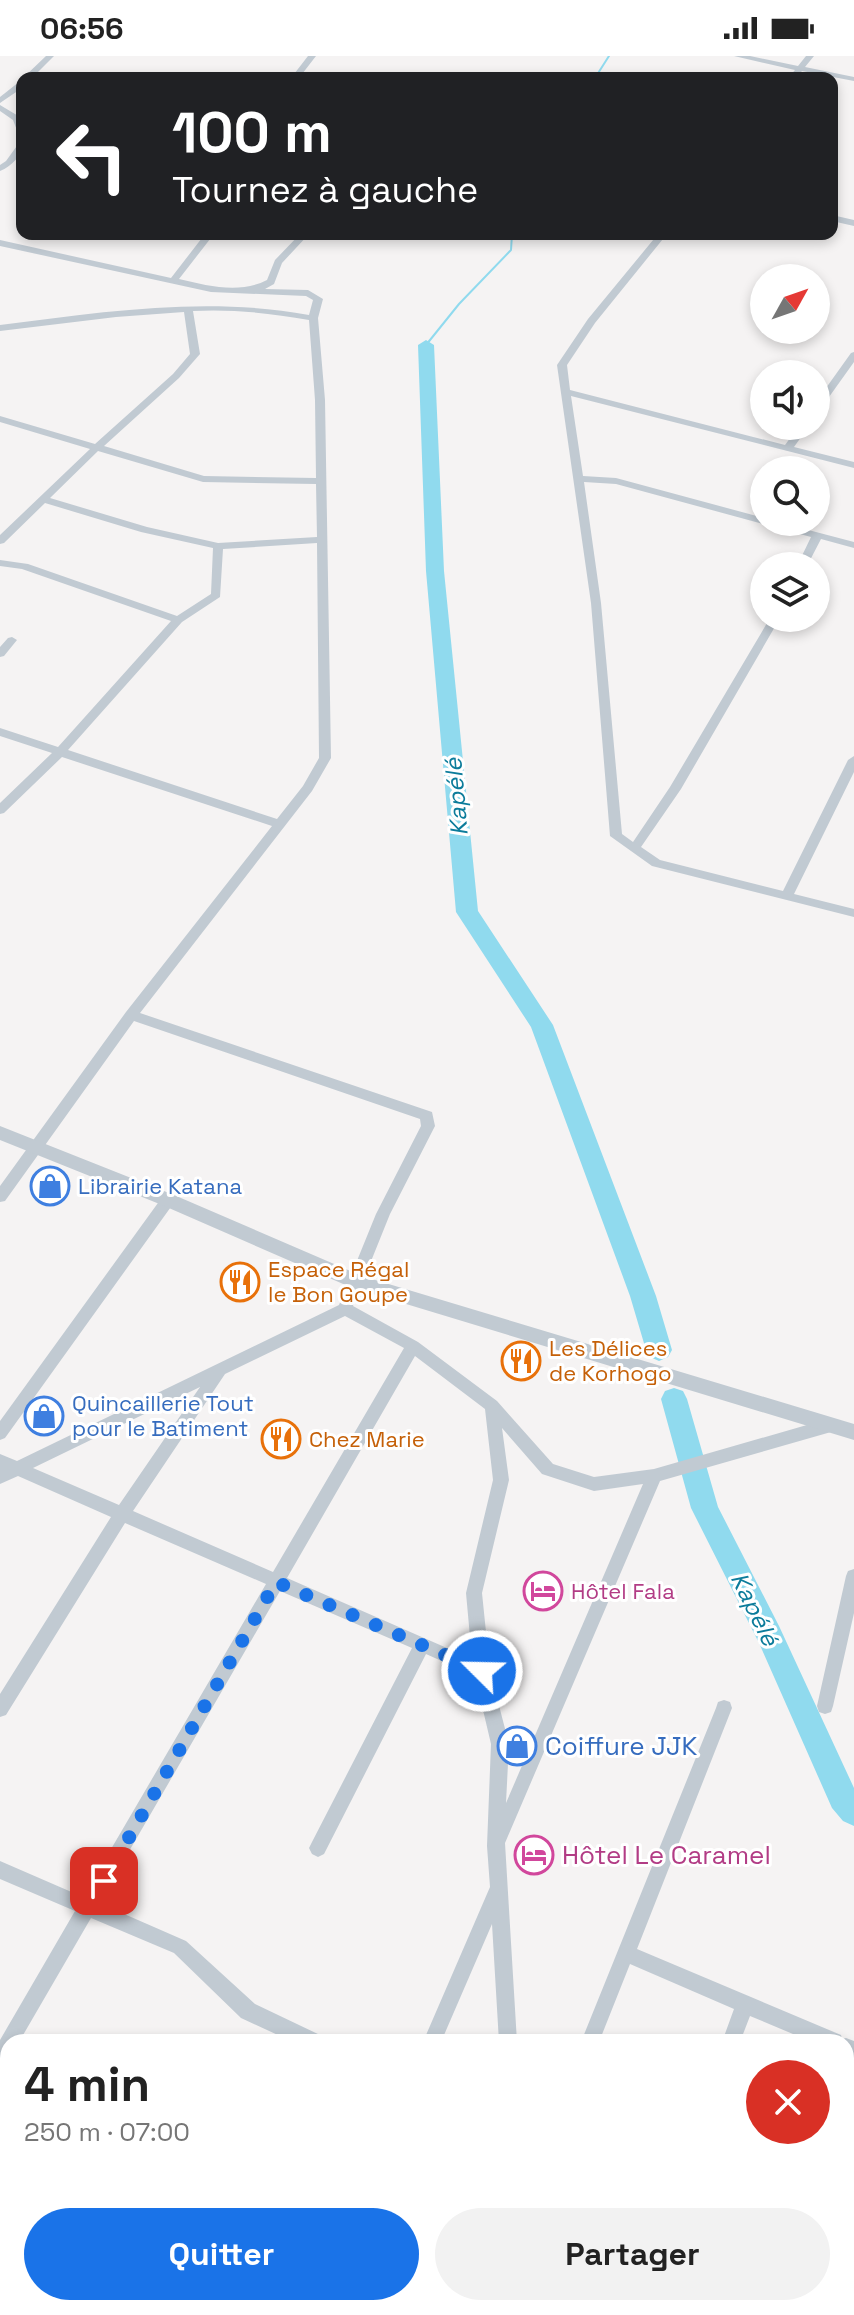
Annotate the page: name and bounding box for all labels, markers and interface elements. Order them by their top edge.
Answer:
text: 06:56 [40,9,123,48]
text: 100 m [172,97,332,168]
icon: left [40,104,144,208]
text: Tournez à gauche [172,167,478,213]
north arrow [750,264,830,344]
map controls [750,264,830,632]
button: sound [750,360,830,440]
button: search [750,456,830,536]
button: layers [750,552,830,632]
water label: Kapélé [437,756,475,837]
shop icon: Librairie Katana [29,1165,71,1207]
place label: Librairie Katana [78,1172,242,1200]
place label: Espace Régal le Bon Goupe [268,1255,409,1308]
restaurant icon: Espace Régal le Bon Goupe [219,1261,261,1303]
place label: Les Délices de Korhogo [549,1334,672,1387]
restaurant icon: Les Délices de Korhogo [500,1340,542,1382]
place label: Quincaillerie Tout pour le Batiment [72,1389,254,1442]
shop icon: Quincaillerie Tout pour le Batiment [23,1395,65,1437]
restaurant icon: Chez Marie [260,1418,302,1460]
place label: Chez Marie [309,1425,425,1453]
water label: Kapélé [724,1567,786,1652]
hotel icon: Hôtel Fala [522,1570,564,1612]
place label: Hôtel Fala [571,1577,675,1605]
position arrow [440,1629,524,1713]
shop icon: Coiffure JJK [496,1725,538,1767]
place label: Coiffure JJK [545,1729,698,1763]
hotel icon: Hôtel Le Caramel [513,1834,555,1876]
place label: Hôtel Le Caramel [562,1838,771,1872]
pin [70,1847,138,1915]
icon: arrive [82,1859,126,1903]
text: 4 min [24,2054,150,2115]
button: close [746,2060,830,2144]
text: 250 m · 07:00 [24,2115,190,2149]
button: Quitter [24,2208,419,2300]
button: Partager [435,2208,830,2300]

